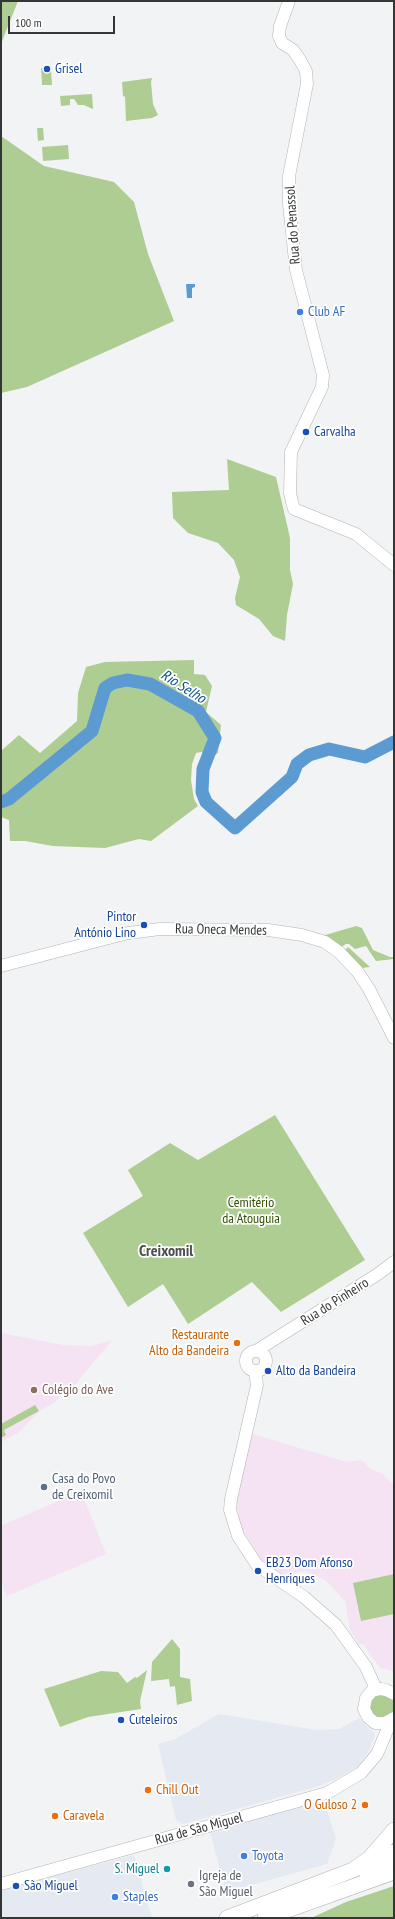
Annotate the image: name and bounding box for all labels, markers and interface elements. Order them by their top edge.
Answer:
scale bar [10,8,117,34]
text: 100 m [15,15,42,30]
place label: Grisel [55,61,83,77]
marker: Grisel [42,64,52,74]
street label: Rua do Penassol [282,185,304,265]
place label: Club AF [308,304,345,320]
marker: Club AF [295,307,305,317]
place label: Carvalha [314,424,356,440]
marker: Carvalha [301,427,311,437]
water label: Rio Selho [157,666,209,708]
place label: Pintor António Lino [74,909,136,942]
marker: Pintor António Lino [139,920,149,930]
street label: Rua Oneca Mendes [175,921,267,939]
park label: Cemitério da Atouguia [222,1195,280,1228]
district label: Creixomil [139,1241,193,1261]
street label: Rua do Pinheiro [298,1275,372,1329]
place label: Restaurante Alto da Bandeira [149,1327,229,1360]
marker: Restaurante Alto da Bandeira [232,1338,242,1348]
place label: Alto da Bandeira [276,1363,356,1379]
marker: Alto da Bandeira [263,1366,273,1376]
place label: Colégio do Ave [42,1382,114,1398]
marker: Colégio do Ave [29,1385,39,1395]
place label: Casa do Povo de Creixomil [52,1471,116,1504]
marker: Casa do Povo de Creixomil [39,1482,49,1492]
place label: EB23 Dom Afonso Henriques [266,1555,353,1588]
marker: EB23 Dom Afonso Henriques [253,1566,263,1576]
place label: Cuteleiros [129,1712,178,1728]
marker: Cuteleiros [116,1715,126,1725]
place label: Chill Out [156,1782,199,1798]
marker: Chill Out [143,1785,153,1795]
place label: O Guloso 2 [304,1797,357,1813]
marker: O Guloso 2 [360,1800,370,1810]
place label: Caravela [63,1808,104,1824]
street label: Rua de São Miguel [153,1809,245,1849]
marker: Caravela [50,1811,60,1821]
place label: Toyota [252,1848,283,1864]
marker: Toyota [239,1851,249,1861]
place label: S. Miguel [114,1861,159,1877]
marker: S. Miguel [162,1864,172,1874]
place label: Igreja de São Miguel [199,1868,253,1900]
place label: São Miguel [24,1878,78,1894]
marker: Igreja de São Miguel [186,1879,196,1889]
marker: São Miguel [11,1881,21,1891]
place label: Staples [123,1889,158,1905]
marker: Staples [110,1892,120,1902]

